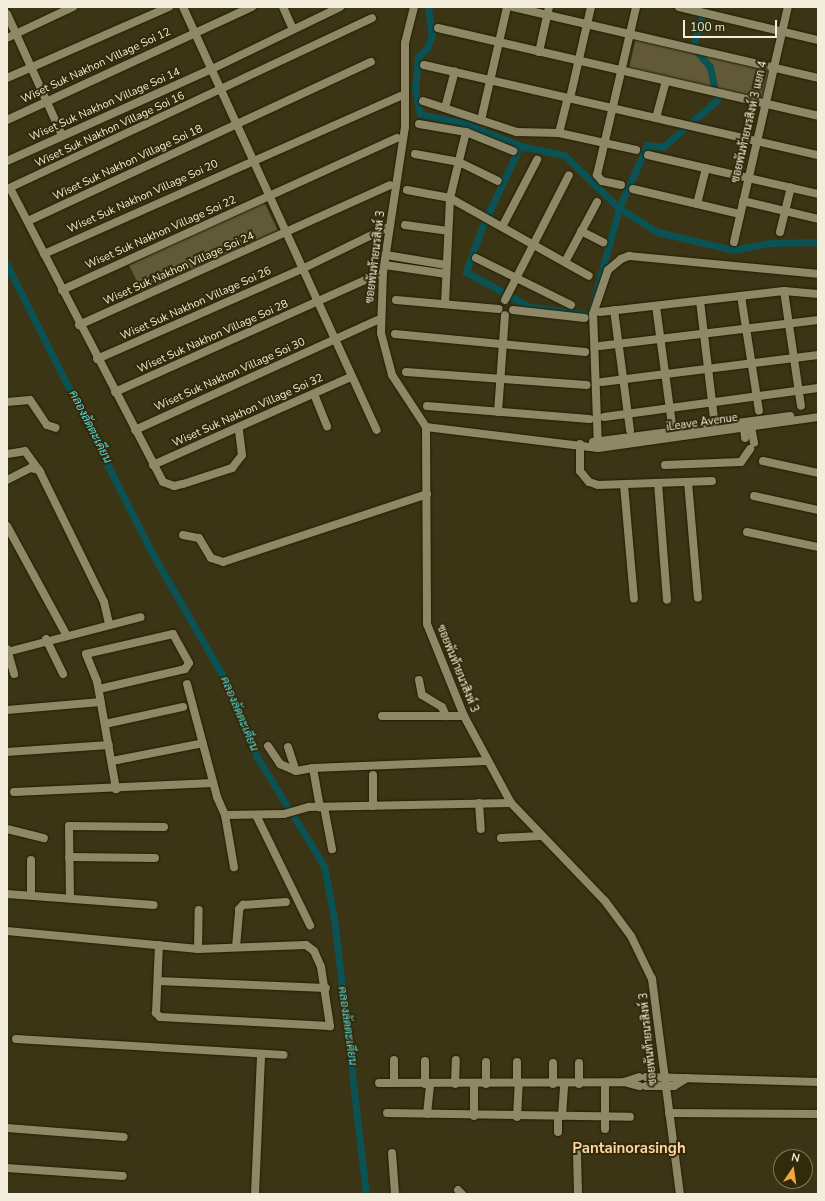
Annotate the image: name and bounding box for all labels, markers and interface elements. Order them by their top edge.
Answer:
scale bar [685,12,779,38]
text: 100 m [690,19,725,35]
street label: Wiset Suk Nakhon Village Soi 12 [19,25,173,107]
street label: ซอยพันท้ายนรสิงห์ 3 แยก 4 [730,60,770,184]
street label: Wiset Suk Nakhon Village Soi 14 [28,66,182,144]
street label: Wiset Suk Nakhon Village Soi 16 [33,89,187,171]
street label: Wiset Suk Nakhon Village Soi 18 [51,122,205,204]
street label: Wiset Suk Nakhon Village Soi 20 [66,158,220,236]
street label: Wiset Suk Nakhon Village Soi 22 [84,194,238,272]
street label: ซอยพันท้ายนรสิงห์ 3 [364,210,388,304]
street label: Wiset Suk Nakhon Village Soi 24 [102,230,256,308]
street label: Wiset Suk Nakhon Village Soi 26 [119,265,273,343]
street label: Wiset Suk Nakhon Village Soi 28 [136,298,290,376]
street label: Wiset Suk Nakhon Village Soi 30 [153,336,307,414]
street label: Wiset Suk Nakhon Village Soi 32 [171,372,325,450]
water label: คลองลัดตะเคียน [65,388,115,466]
street label: iLeave Avenue [666,411,738,435]
street label: ซอยพันท้ายนรสิงห์ 3 [433,623,481,715]
water label: คลองลัดตะเคียน [217,674,261,754]
water label: คลองลัดตะเคียน [334,985,360,1067]
street label: ซอยพันท้ายนรสิงห์ 3 [638,992,660,1086]
district label: Pantainorasingh [572,1140,686,1158]
north arrow [773,1149,813,1189]
text: N [790,1150,801,1166]

